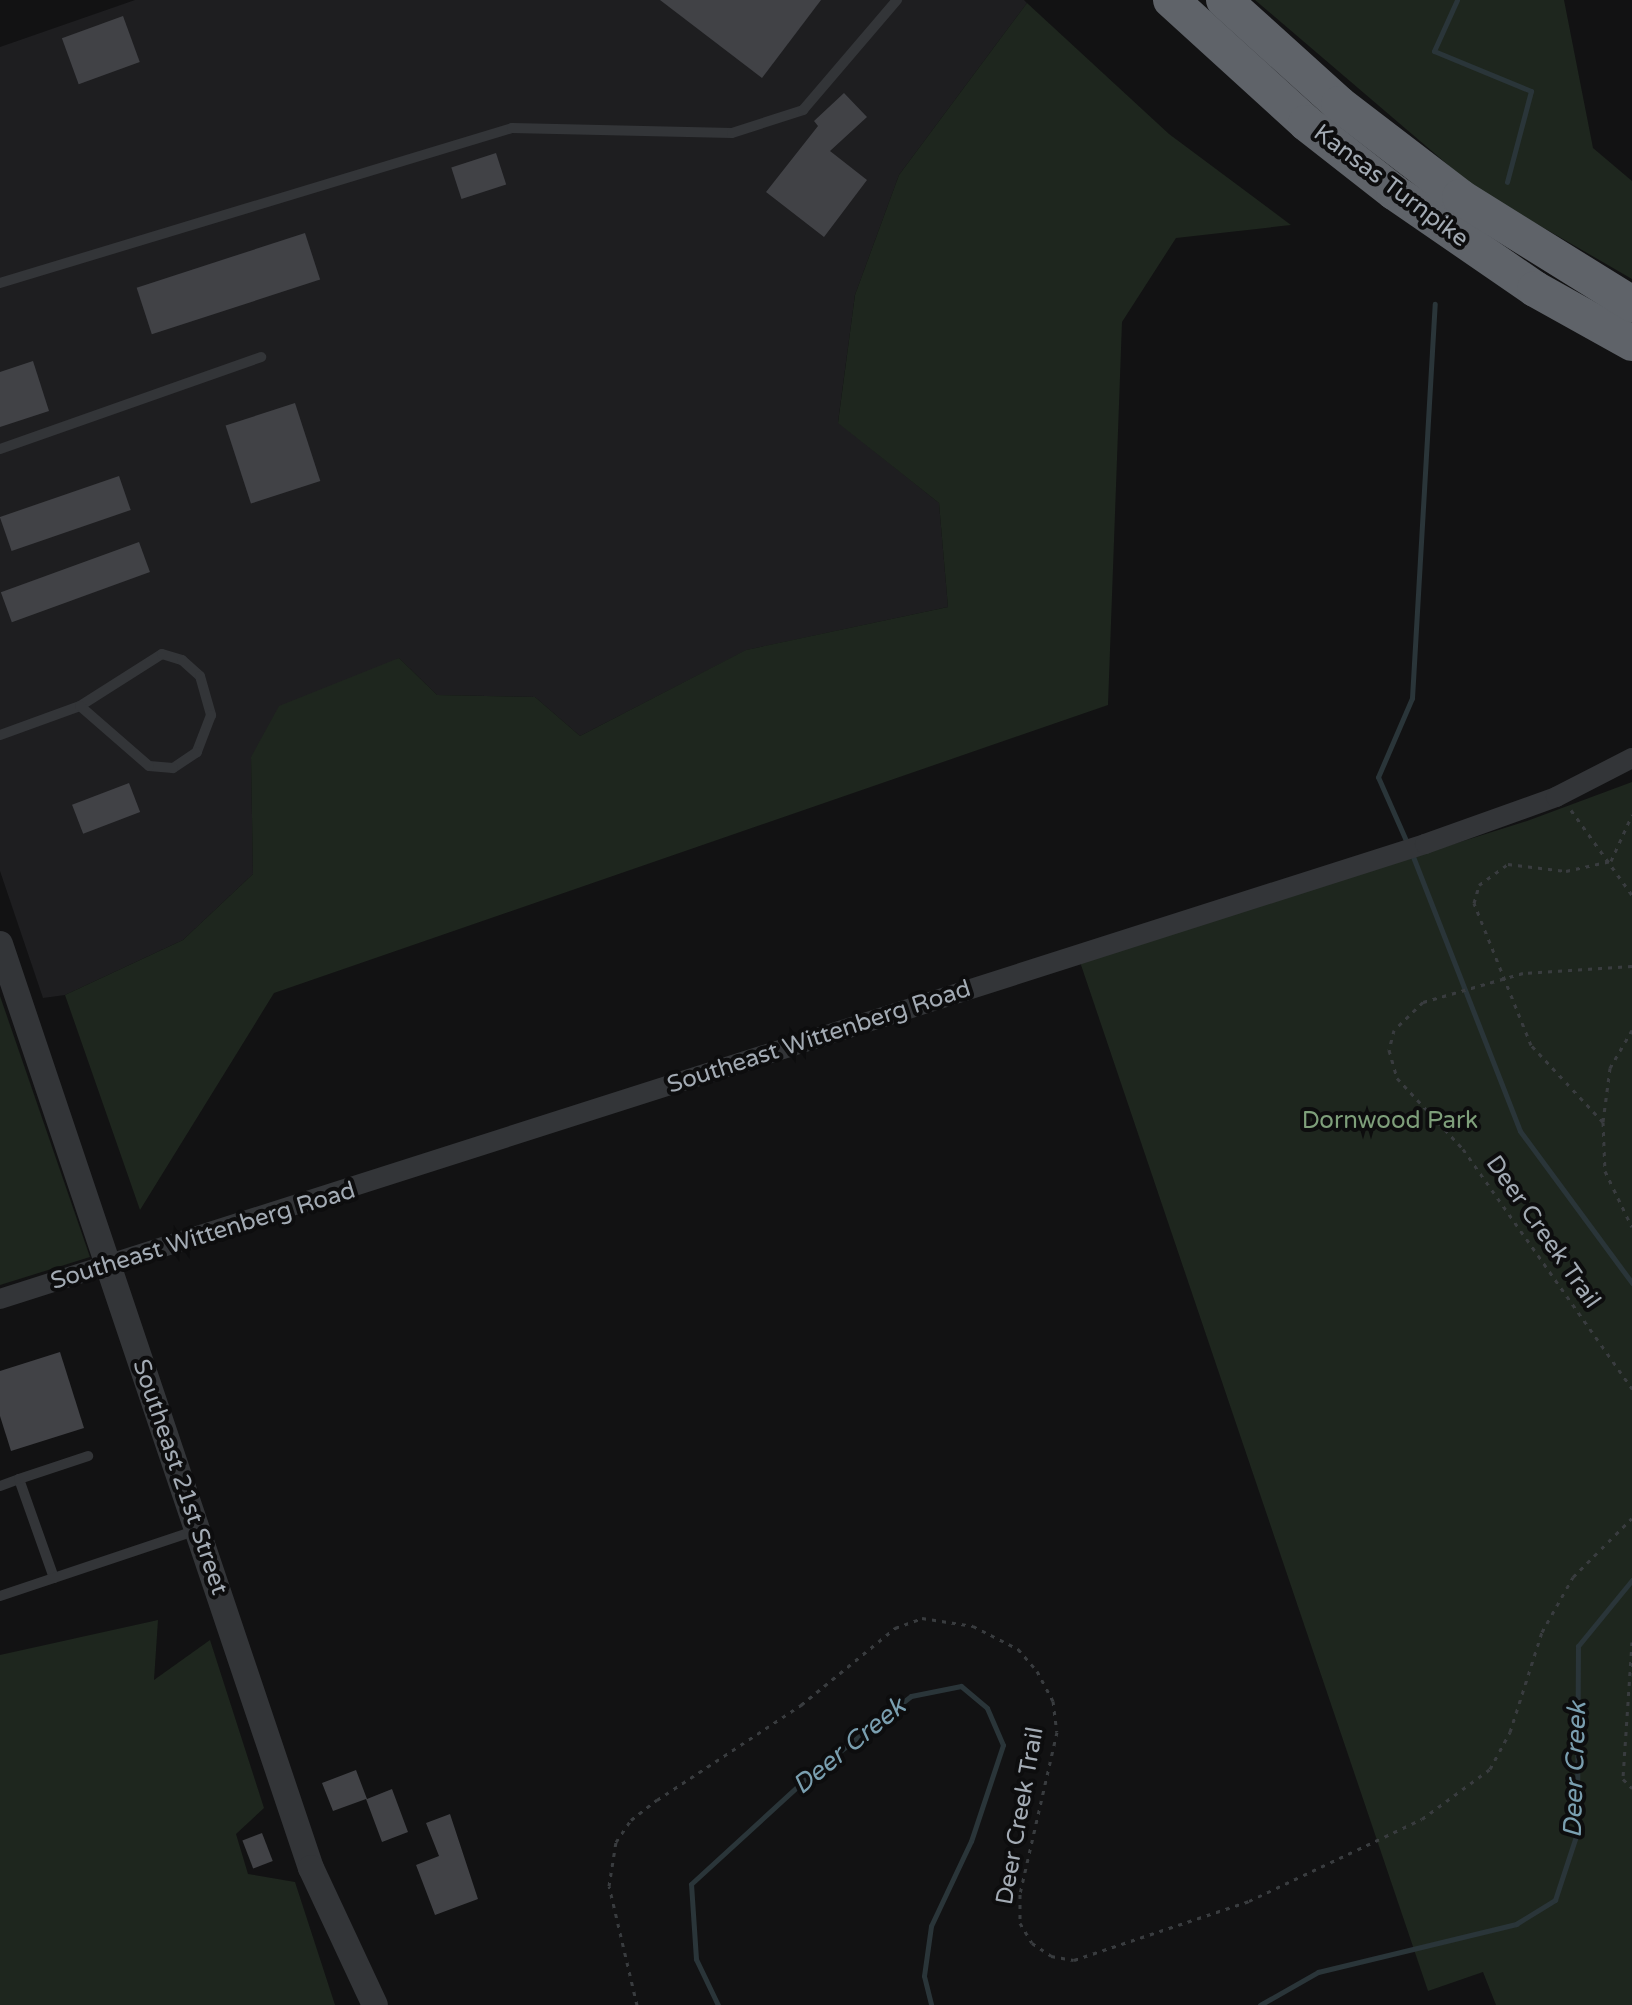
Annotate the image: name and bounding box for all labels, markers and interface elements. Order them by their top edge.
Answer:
street label: Kansas Turnpike [1308,118,1474,254]
street label: Southeast Wittenberg Road [664,974,974,1100]
park label: Dornwood Park [1302,1107,1478,1135]
street label: Deer Creek Trail [1480,1150,1606,1314]
street label: Southeast Wittenberg Road [47,1176,359,1296]
street label: Southeast 21st Street [126,1355,234,1599]
water label: Deer Creek [786,1691,912,1801]
water label: Deer Creek [1557,1701,1593,1839]
street label: Deer Creek Trail [990,1725,1050,1907]

